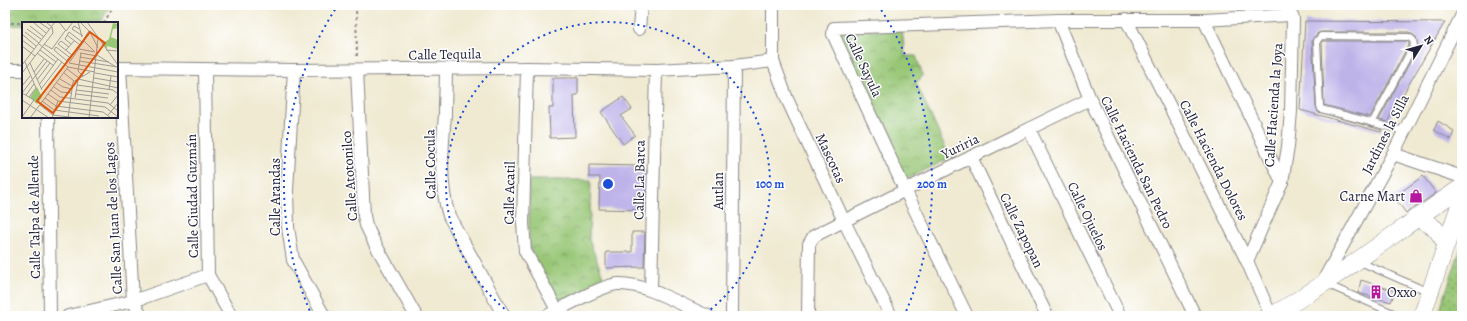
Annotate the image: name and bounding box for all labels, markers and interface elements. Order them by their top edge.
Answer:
inset map [22,22,118,118]
north arrow [1401,26,1441,66]
street label: Calle Sayula [840,30,887,101]
text: N [1420,33,1437,48]
street label: Calle Hacienda la Joya [1260,42,1287,168]
street label: Calle Tequila [408,44,482,65]
street label: Jardines la Silla [1357,91,1414,177]
street label: Calle Hacienda San Pedro [1096,93,1177,232]
street label: Calle Hacienda Dolores [1175,97,1252,224]
street label: Calle Cocula [420,128,441,199]
street label: Yuriria [937,129,983,164]
street label: Calle Atotonilco [337,130,362,222]
street label: Mascotas [811,130,850,186]
street label: Calle Ciudad Guzmán [182,133,203,258]
street label: Calle La Barca [629,139,650,220]
street label: Calle San Juan de los Lagos [100,141,127,295]
street label: Calle Talpa de Allende [24,155,45,279]
street label: Calle Arandas [266,158,285,236]
street label: Calle Acatil [499,161,520,225]
street label: Autlan [709,172,728,211]
text: 100 m [756,176,784,192]
text: 200 m [917,176,947,192]
centre of rings [601,177,615,191]
street label: Calle Ojuelos [1063,179,1112,254]
place label: Carne Mart [1339,187,1405,206]
shop icon: Carne Mart [1408,188,1424,204]
street label: Calle Zapopan [995,189,1048,271]
place label: Oxxo [1387,283,1417,302]
building icon: Oxxo [1368,284,1384,300]

